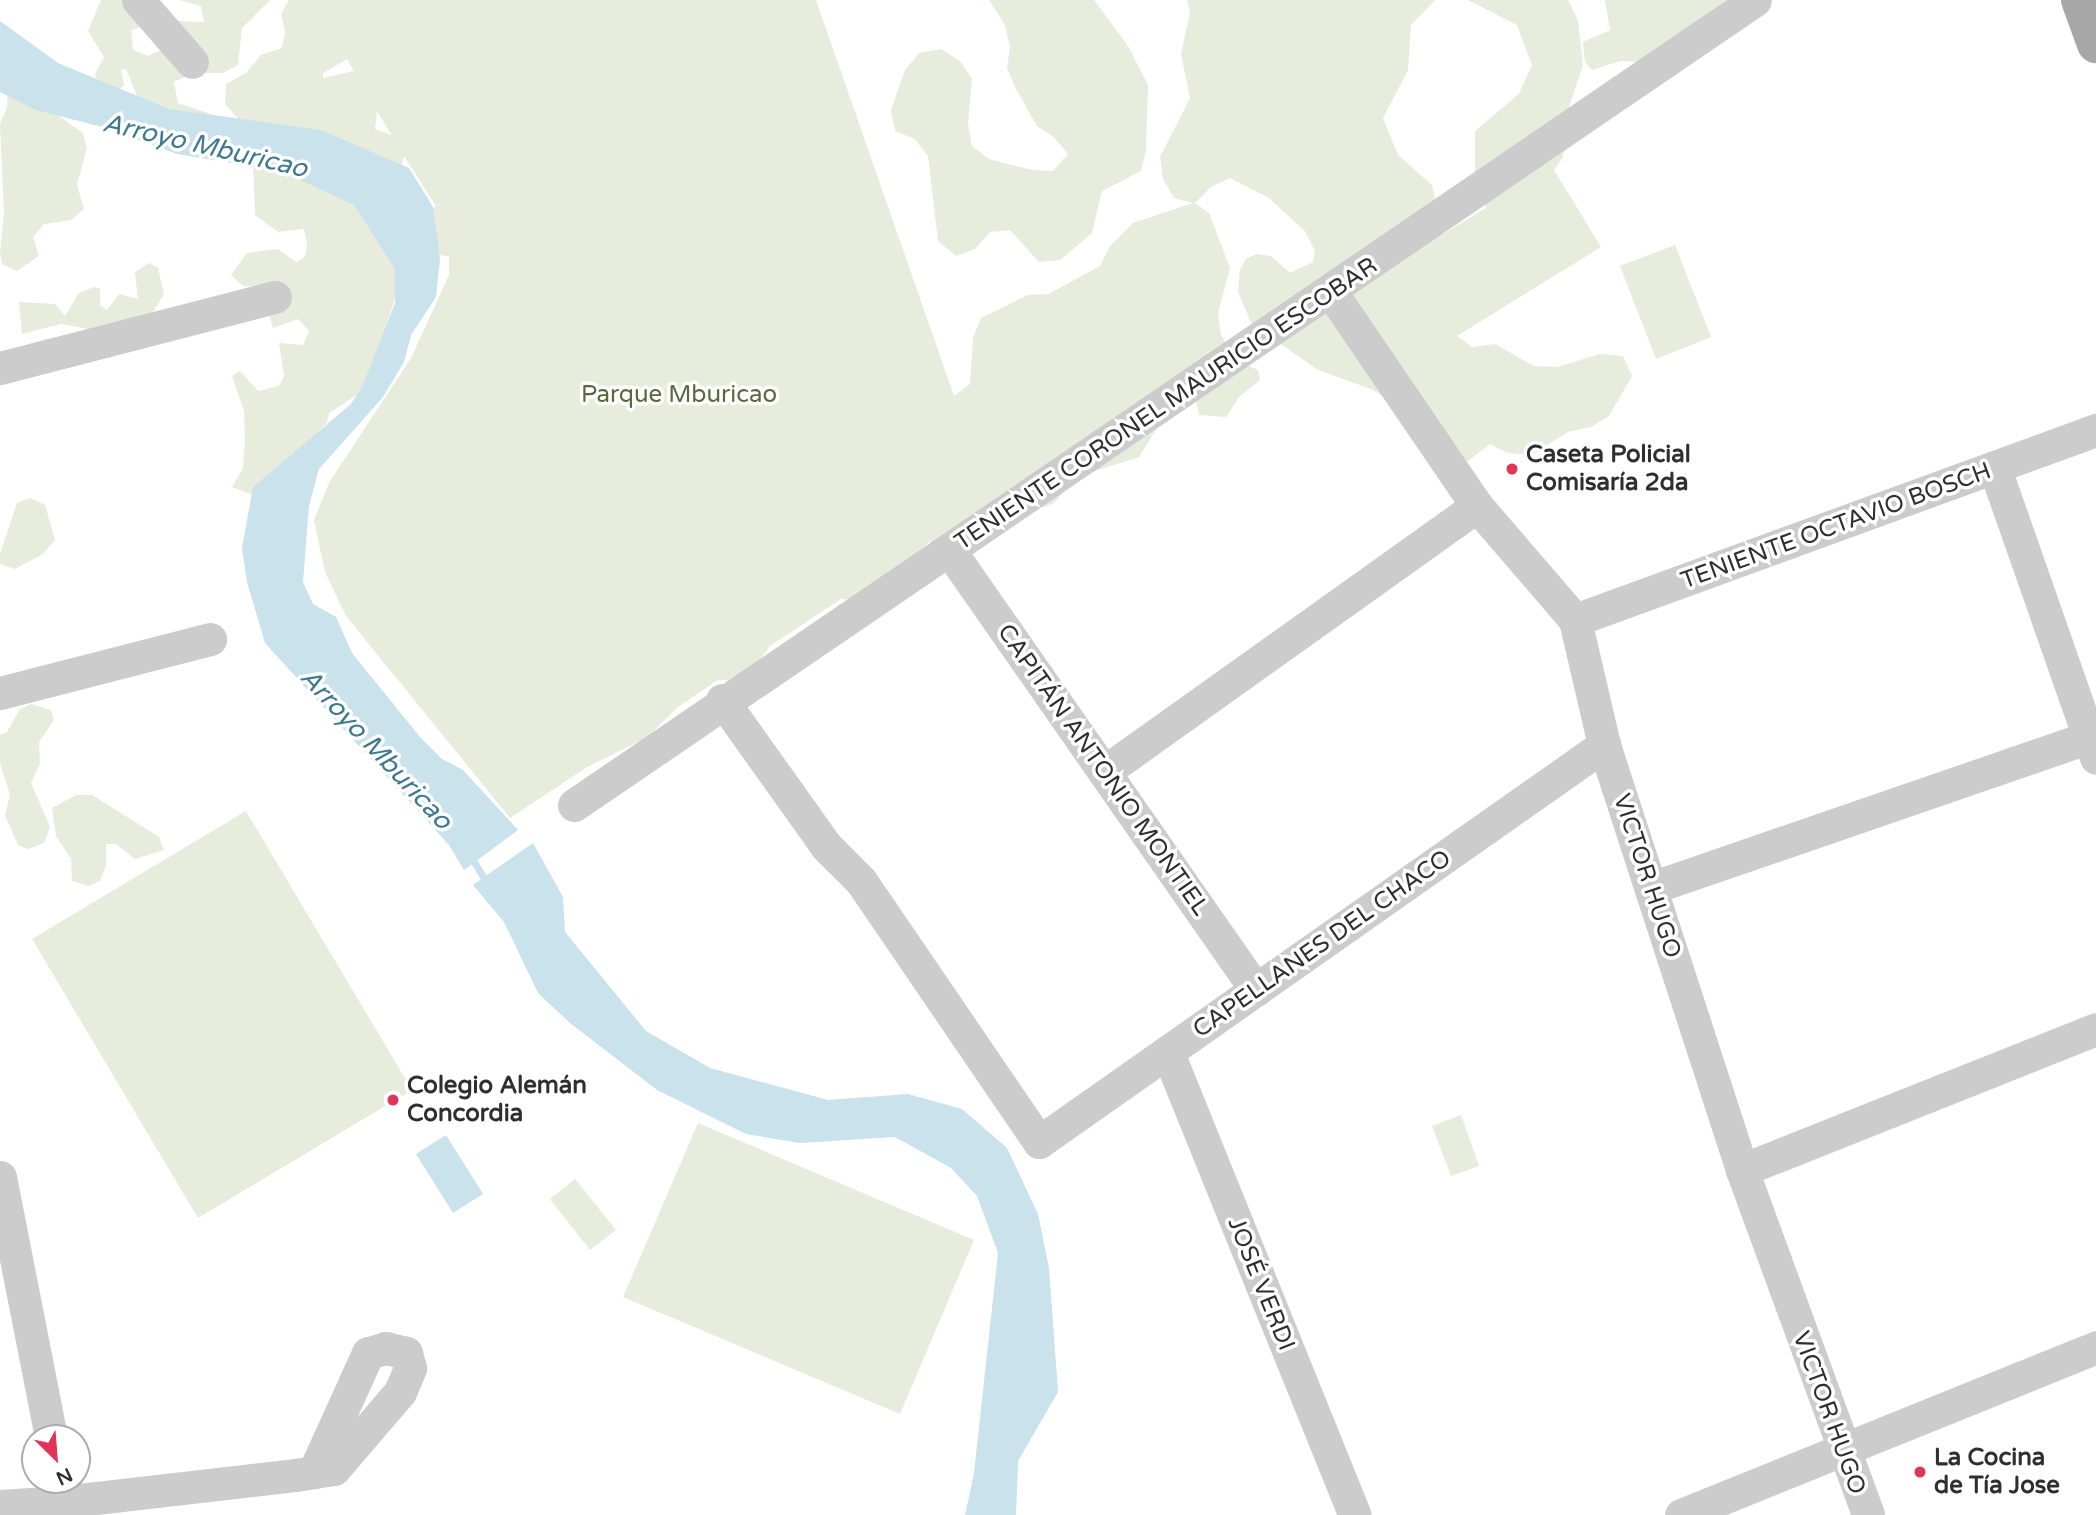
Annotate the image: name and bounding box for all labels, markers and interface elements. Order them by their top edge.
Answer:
water label: Arroyo Mburicao [100,107,310,185]
street label: TENIENTE CORONEL MAURICIO ESCOBAR [949,251,1383,557]
park label: Parque Mburicao [581,381,777,409]
place label: Caseta Policial Comisaría 2da [1526,441,1691,497]
street label: TENIENTE OCTAVIO BOSCH [1677,456,1995,596]
marker: Caseta Policial Comisaría 2da [1504,461,1520,477]
street label: CAPITÁN ANTONIO MONTIEL [991,619,1215,921]
water label: Arroyo Mburicao [293,662,459,836]
street label: VICTOR HUGO [1607,790,1687,962]
street label: CAPELLANES DEL CHACO [1188,844,1456,1044]
place label: Colegio Alemán Concordia [407,1072,587,1128]
marker: Colegio Alemán Concordia [385,1092,401,1108]
street label: JOSÉ VERDI [1221,1213,1301,1355]
street label: VICTOR HUGO [1786,1328,1872,1498]
north arrow [21,1424,91,1494]
place label: La Cocina de Tía Jose [1934,1444,2060,1500]
text: N [52,1463,76,1489]
marker: La Cocina de Tía Jose [1912,1464,1928,1480]

